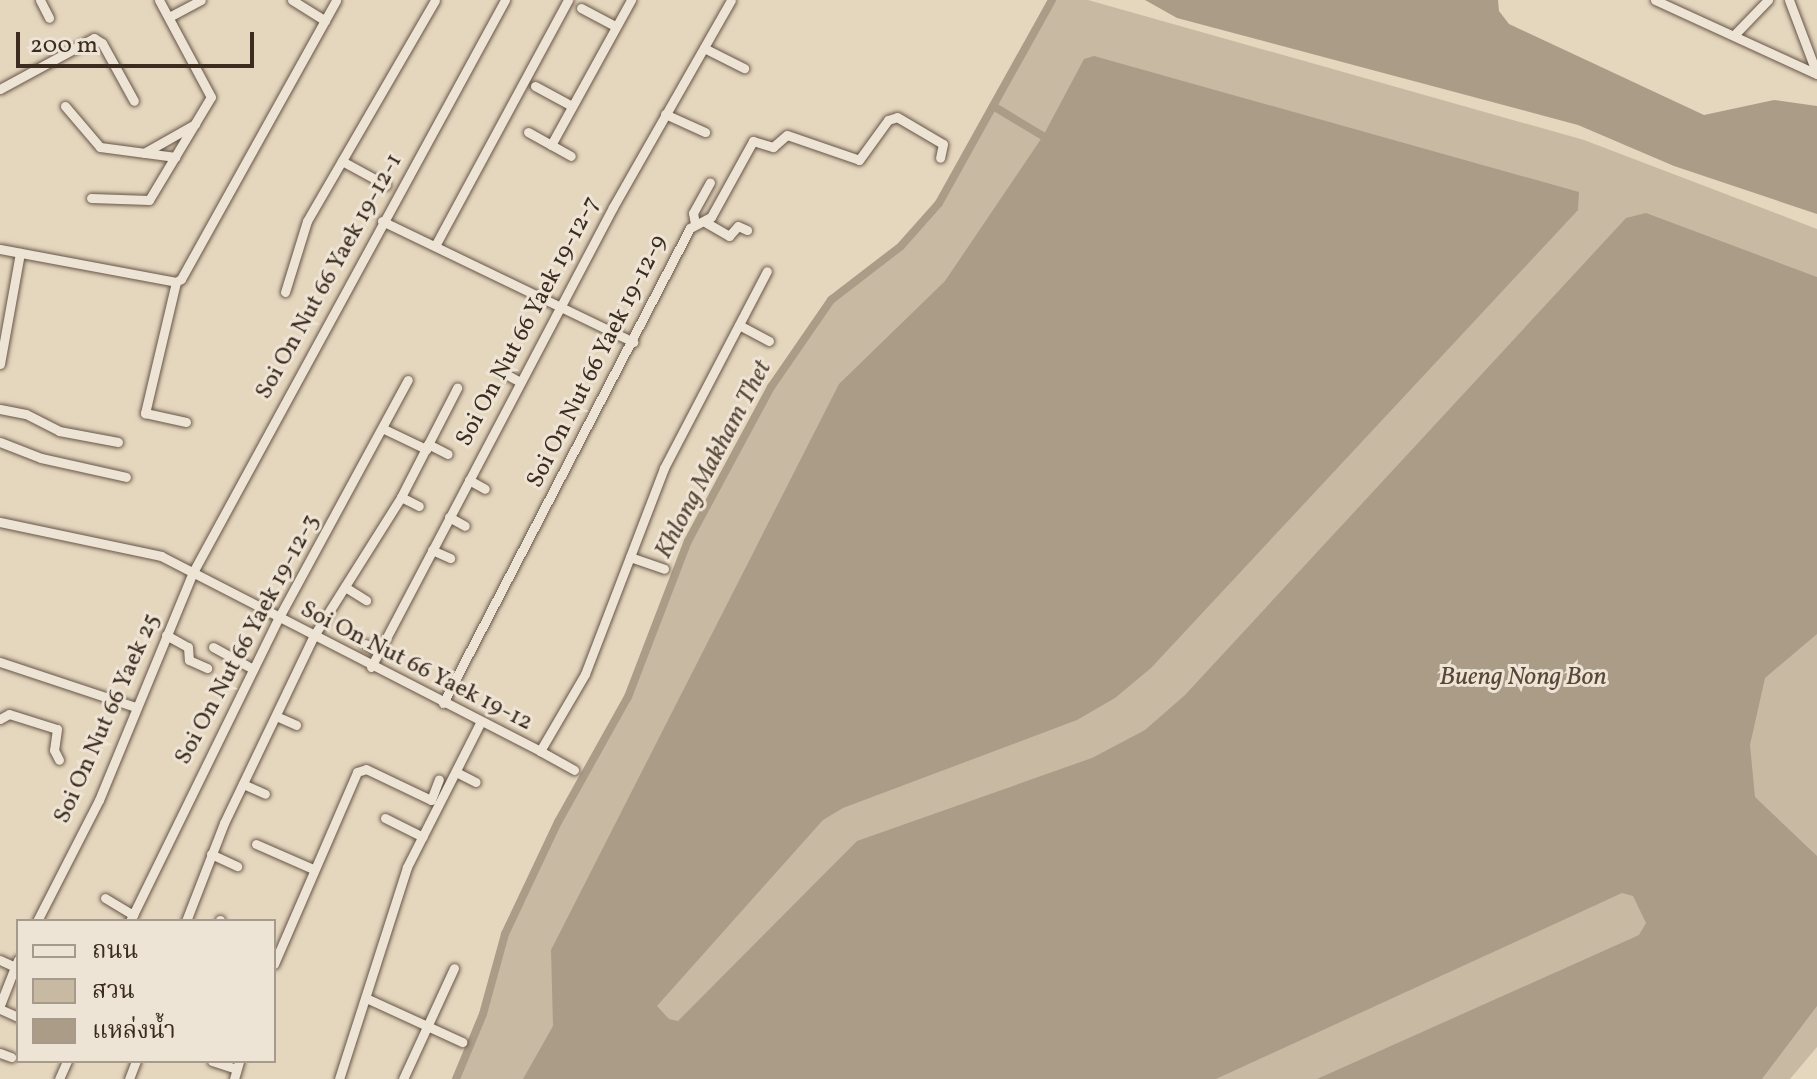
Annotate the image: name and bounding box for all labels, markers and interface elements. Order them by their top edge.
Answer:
scale bar [20,16,258,66]
text: 200 m [30,29,98,63]
street label: Soi On Nut 66 Yaek 19-12-1 [250,149,410,405]
street label: Soi On Nut 66 Yaek 19-12-7 [451,192,607,452]
street label: Soi On Nut 66 Yaek 19-12-9 [522,231,674,493]
water label: Khlong Makham Thet [649,356,779,564]
street label: Soi On Nut 66 Yaek 19-12-3 [170,510,326,770]
street label: Soi On Nut 66 Yaek 19-12 [295,596,537,738]
street label: Soi On Nut 66 Yaek 25 [49,609,167,829]
water label: Bueng Nong Bon [1439,662,1607,694]
legend [16,919,276,1063]
text: ถนน [92,935,138,969]
text: สวน [92,975,135,1009]
text: แหล่งน้ำ [92,1015,176,1049]

